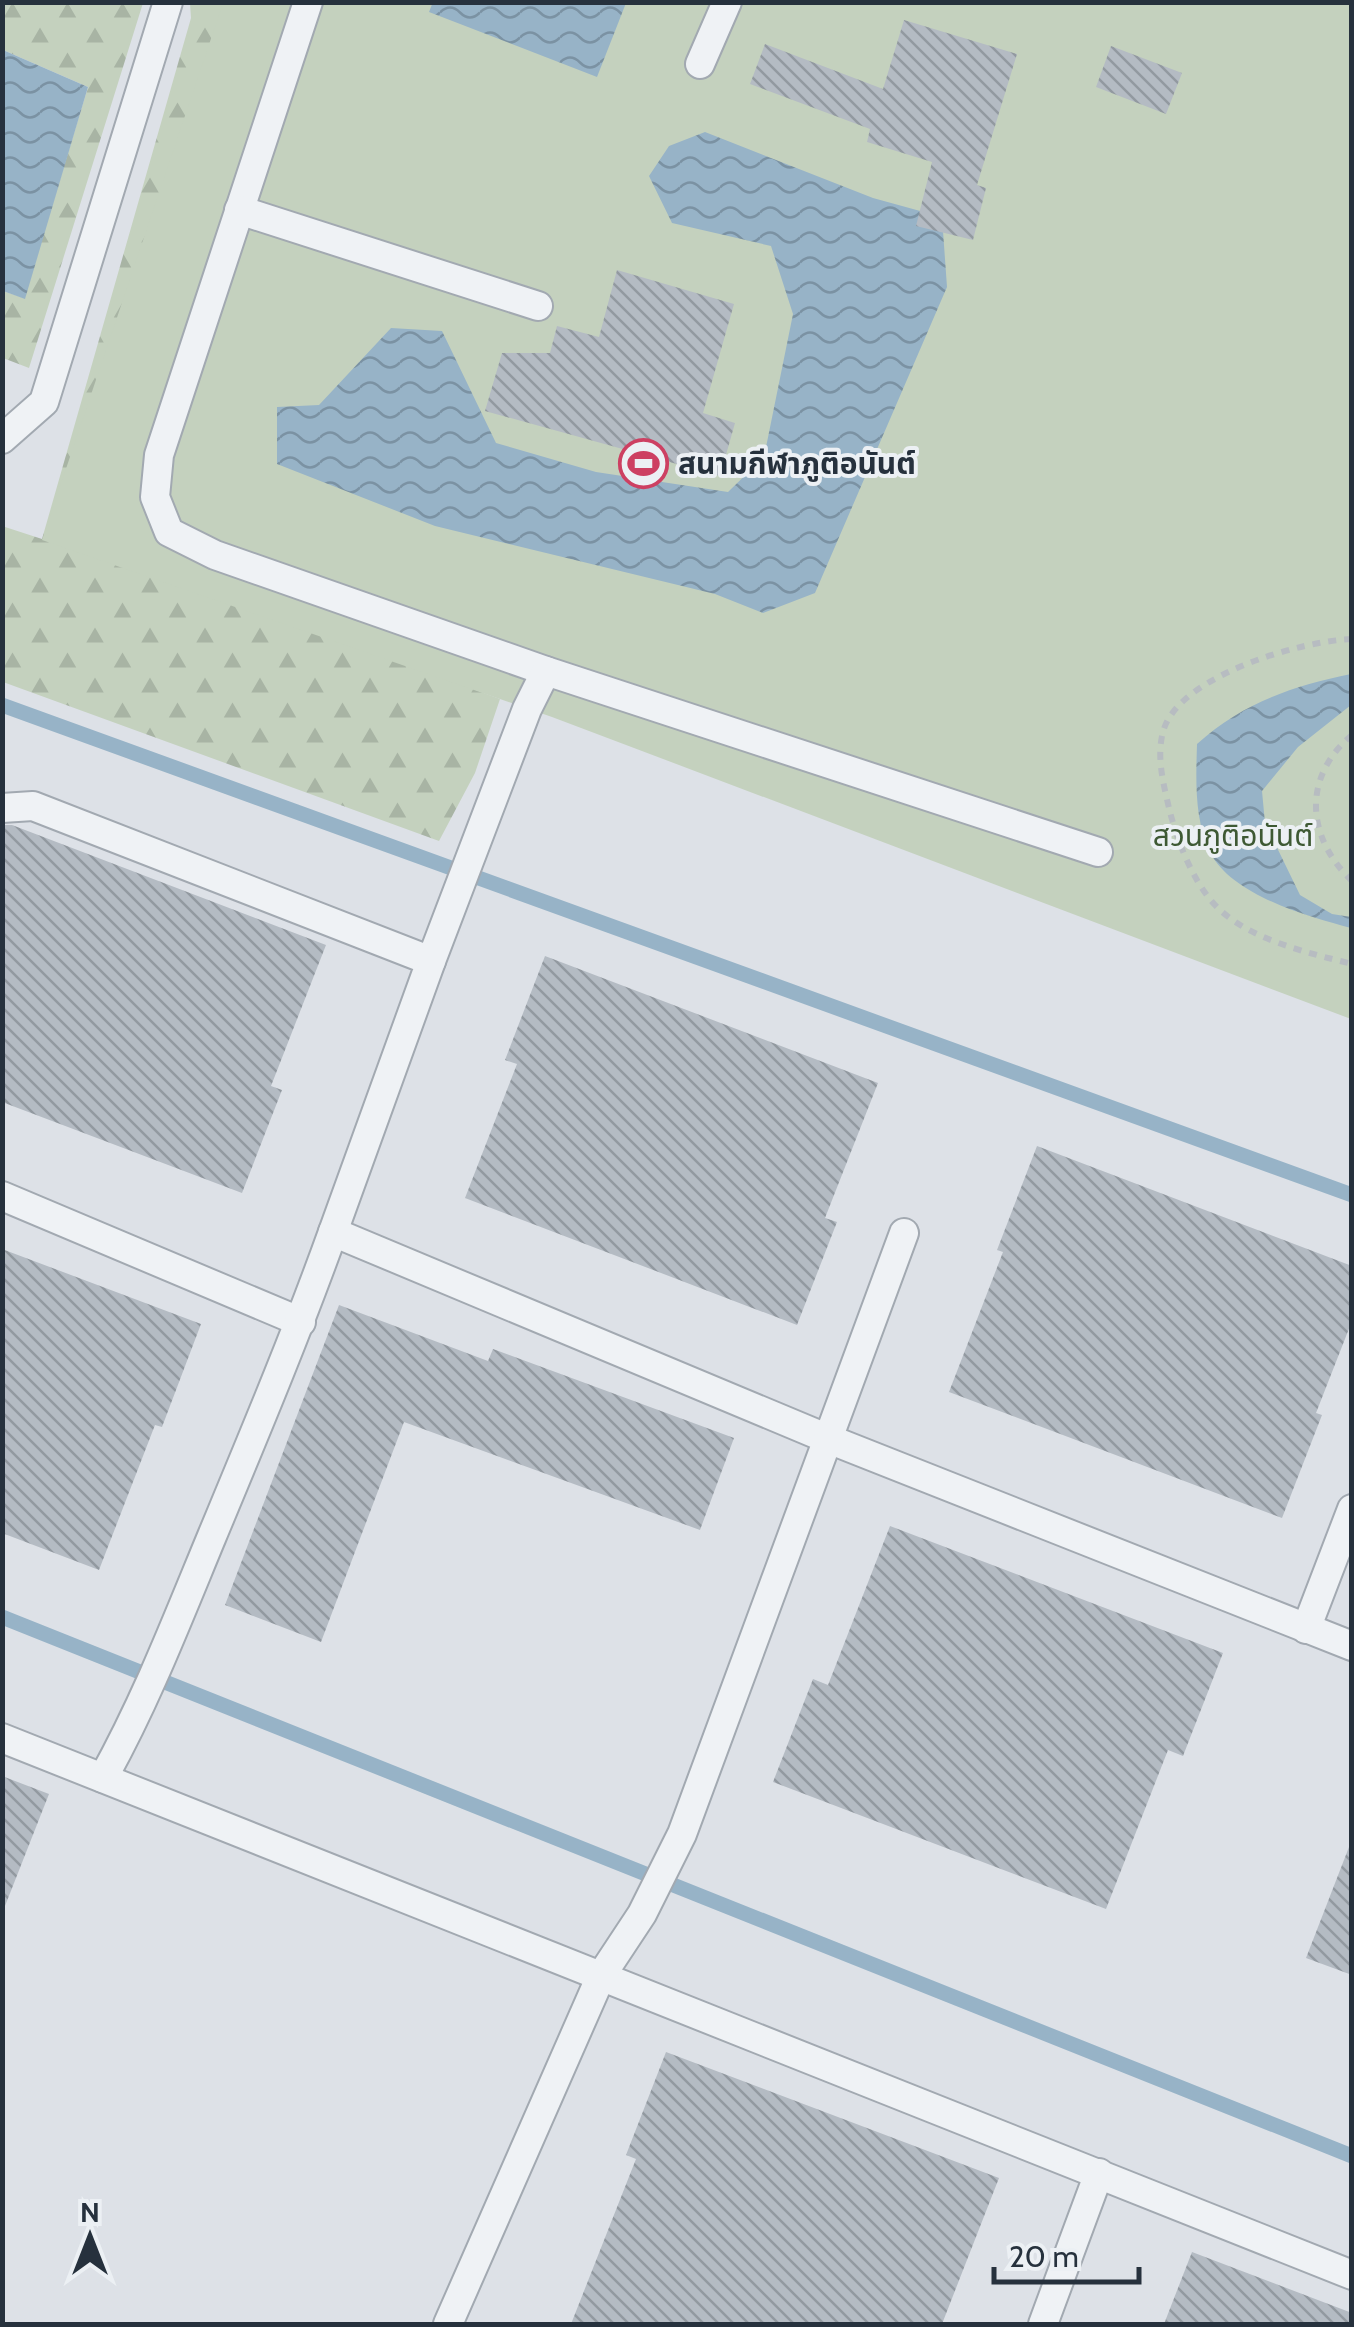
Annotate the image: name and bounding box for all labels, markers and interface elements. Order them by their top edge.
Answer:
sports icon: สนามกีฬาภูติอนันต์ [617,437,669,489]
place label: สนามกีฬาภูติอนันต์ [678,445,916,482]
park label: สวนภูติอนันต์ [1153,817,1313,854]
north arrow [40,2187,140,2287]
text: N [80,2195,100,2229]
scale bar [994,2222,1139,2284]
text: 20 m [1009,2238,1079,2275]

